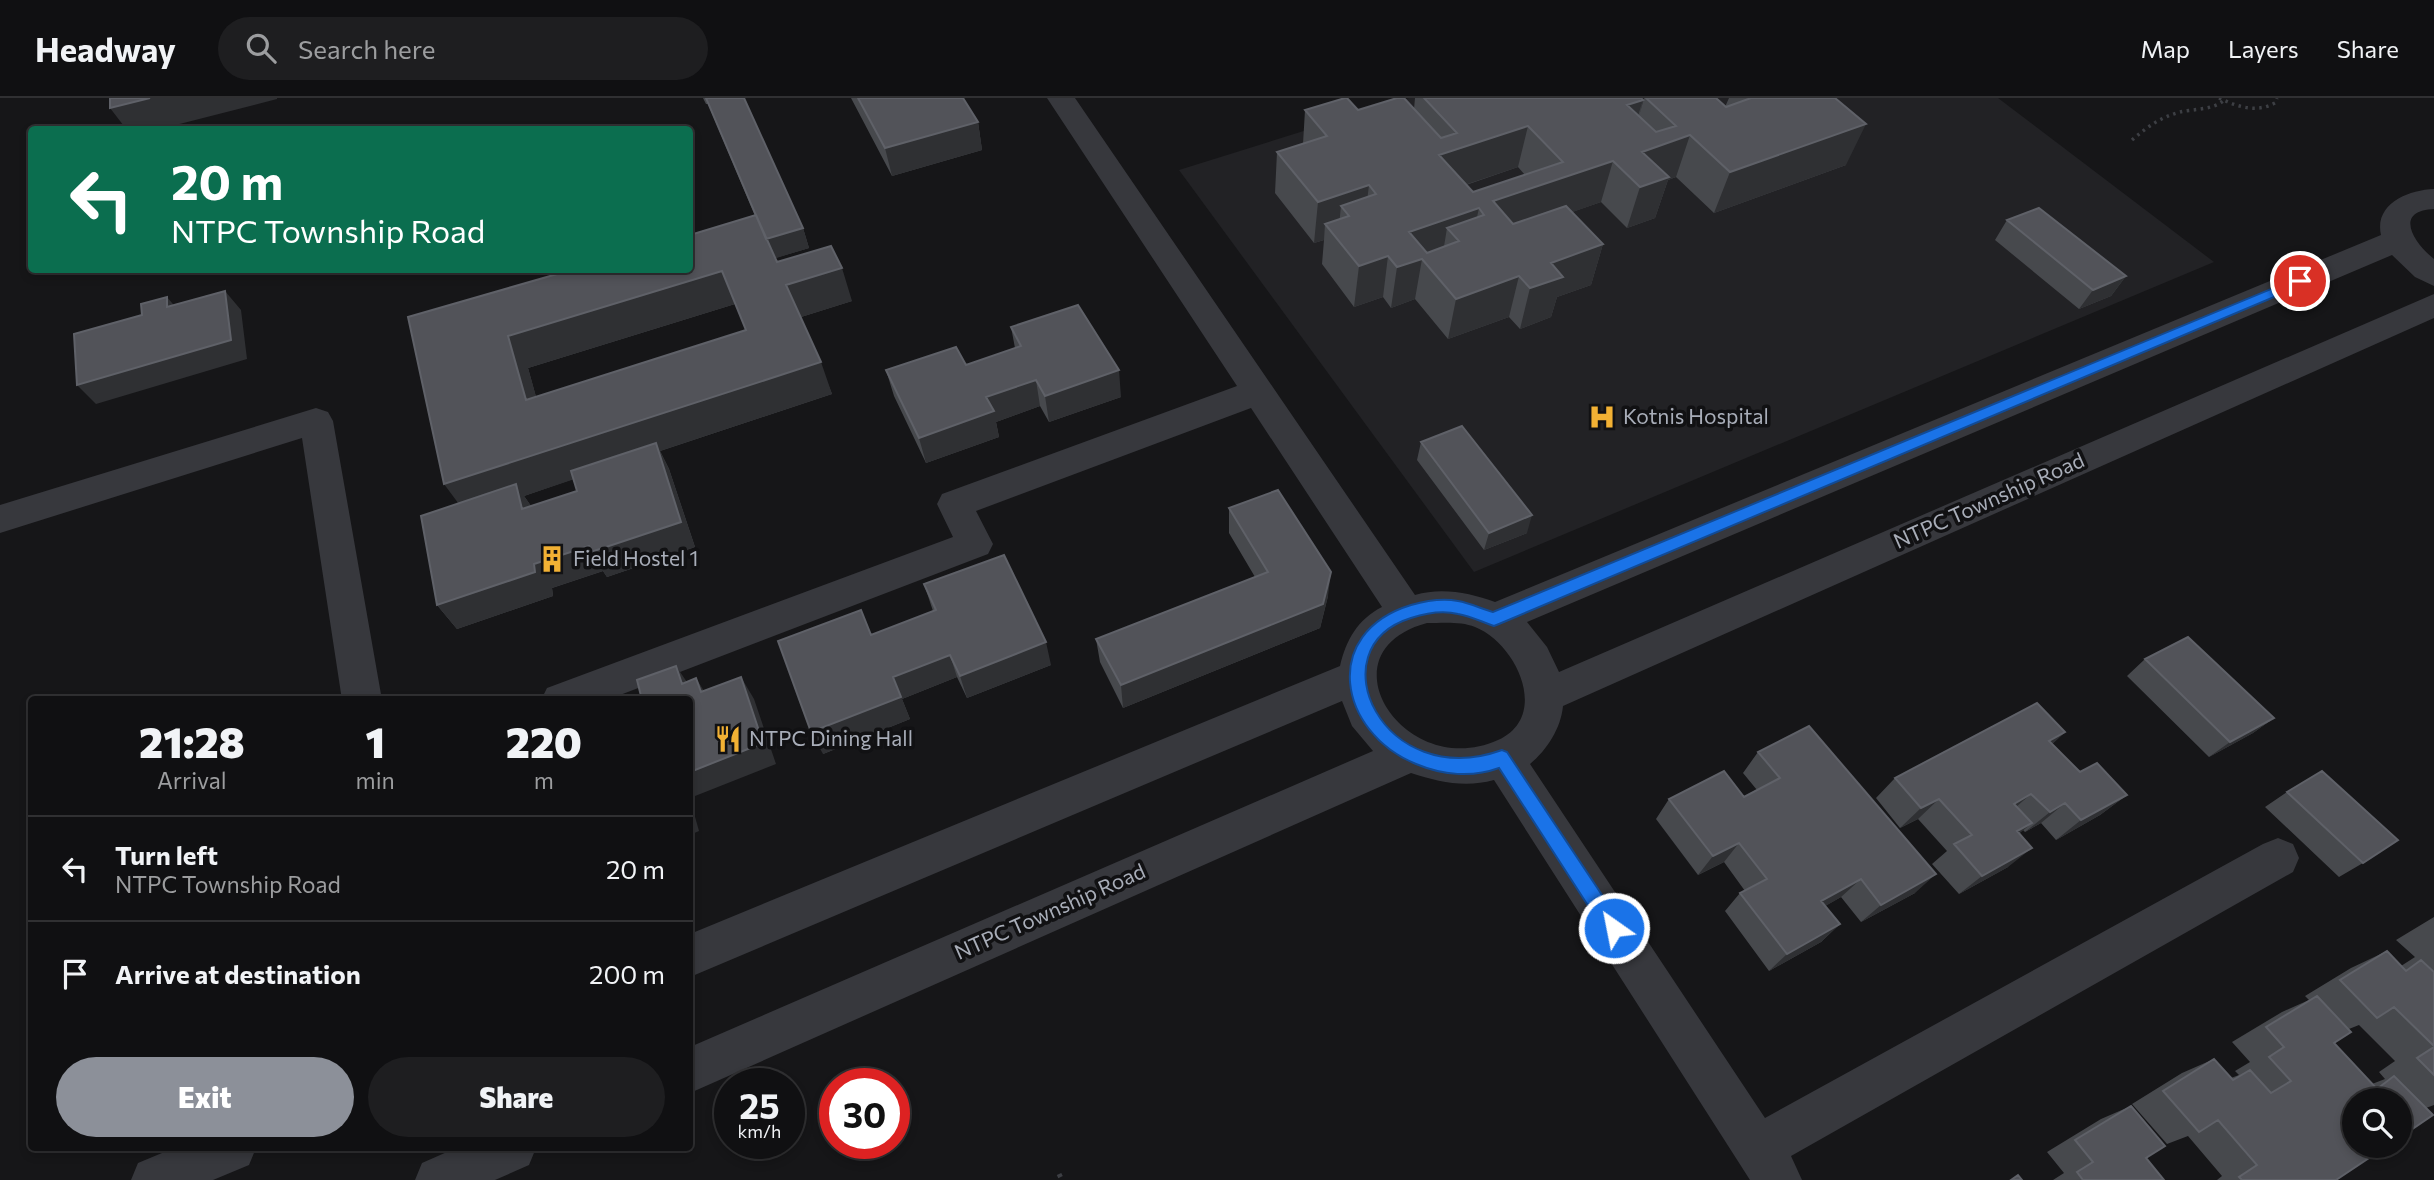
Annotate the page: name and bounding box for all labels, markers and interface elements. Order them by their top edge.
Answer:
search box [218,17,708,80]
text: Headway [35,28,176,69]
icon: search [242,29,280,67]
text: Search here [298,33,436,64]
text: Map [2141,34,2190,63]
text: Layers [2228,34,2299,63]
text: Share [2337,34,2399,63]
text: 20 m [171,150,283,210]
icon: left [56,154,147,245]
text: NTPC Township Road [171,210,485,250]
pin [2270,251,2330,311]
icon: arrive [2281,262,2319,300]
hospital icon: Kotnis Hospital [1587,402,1617,432]
place label: Kotnis Hospital [1623,403,1769,428]
street label: NTPC Township Road [1889,446,2088,553]
building icon: Field Hostel 1 [537,544,567,574]
place label: Field Hostel 1 [573,545,698,570]
text: 21:28 [139,715,245,767]
text: 1 [365,715,385,767]
text: 220 [506,715,582,767]
restaurant icon: NTPC Dining Hall [713,724,743,754]
place label: NTPC Dining Hall [749,725,913,750]
text: Arrival [157,766,227,794]
text: min [356,766,395,794]
text: m [534,766,554,794]
text: Turn left [115,839,218,870]
icon: left [56,850,94,888]
text: 20 m [606,853,665,884]
street label: NTPC Township Road [950,857,1149,964]
text: NTPC Township Road [115,870,341,898]
position arrow [1577,891,1651,965]
icon: arrive [56,955,94,993]
text: Arrive at destination [115,958,361,989]
text: 200 m [589,958,665,989]
button: Exit [56,1057,354,1137]
button: Share [368,1057,665,1137]
speed limit sign: 30 [819,1068,910,1159]
text: 25 [739,1083,780,1126]
map controls [2342,1088,2412,1158]
button: search [2342,1088,2412,1158]
text: km/h [738,1120,781,1142]

